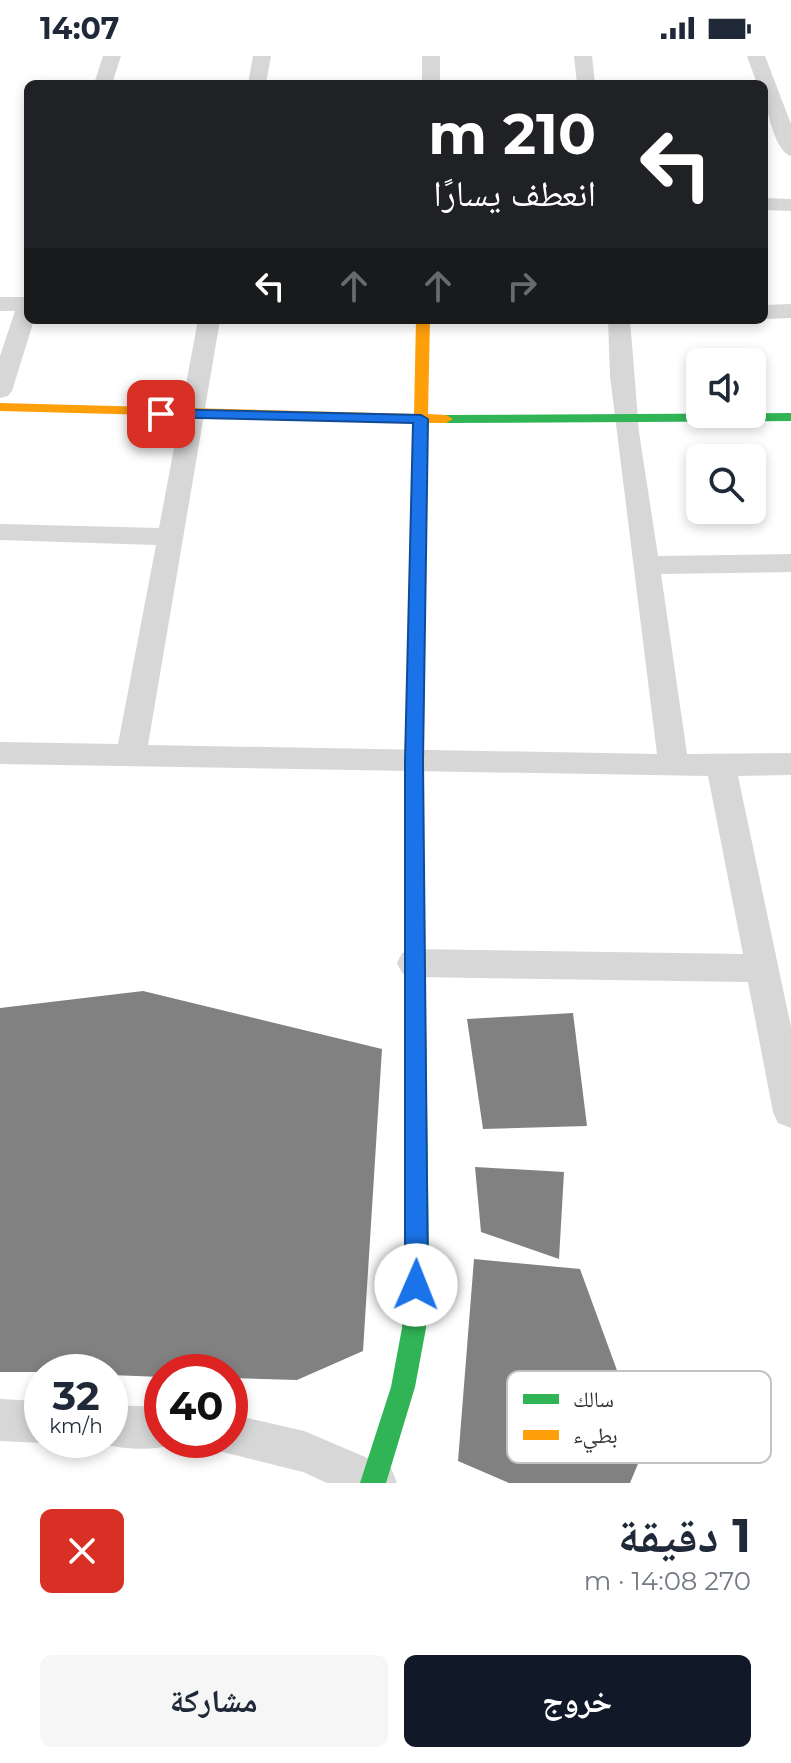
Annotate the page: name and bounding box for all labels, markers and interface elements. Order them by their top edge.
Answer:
text: 14:07 [40,10,119,47]
text: 210 m [428,100,596,168]
icon: left [624,112,728,216]
text: انعطف يسارًا [433,171,596,215]
icon: left [248,264,292,308]
icon: ahead [332,264,376,308]
icon: ahead [416,264,460,308]
icon: right [500,264,544,308]
map controls [686,348,766,524]
button: sound [686,348,766,428]
pin [127,380,195,448]
icon: arrive [139,392,183,436]
button: search [686,444,766,524]
position arrow [374,1243,458,1327]
speed limit sign: 40 [144,1354,248,1458]
text: 32 [52,1371,100,1420]
legend [507,1371,771,1463]
text: سالك [573,1386,614,1413]
text: km/h [49,1414,103,1438]
text: بطيء [573,1422,618,1453]
text: 1 دقيقة [618,1506,751,1564]
button: close [40,1509,124,1593]
text: 270 m · 14:08 [584,1565,751,1597]
button: مشاركة [40,1655,388,1747]
button: خروج [404,1655,751,1747]

